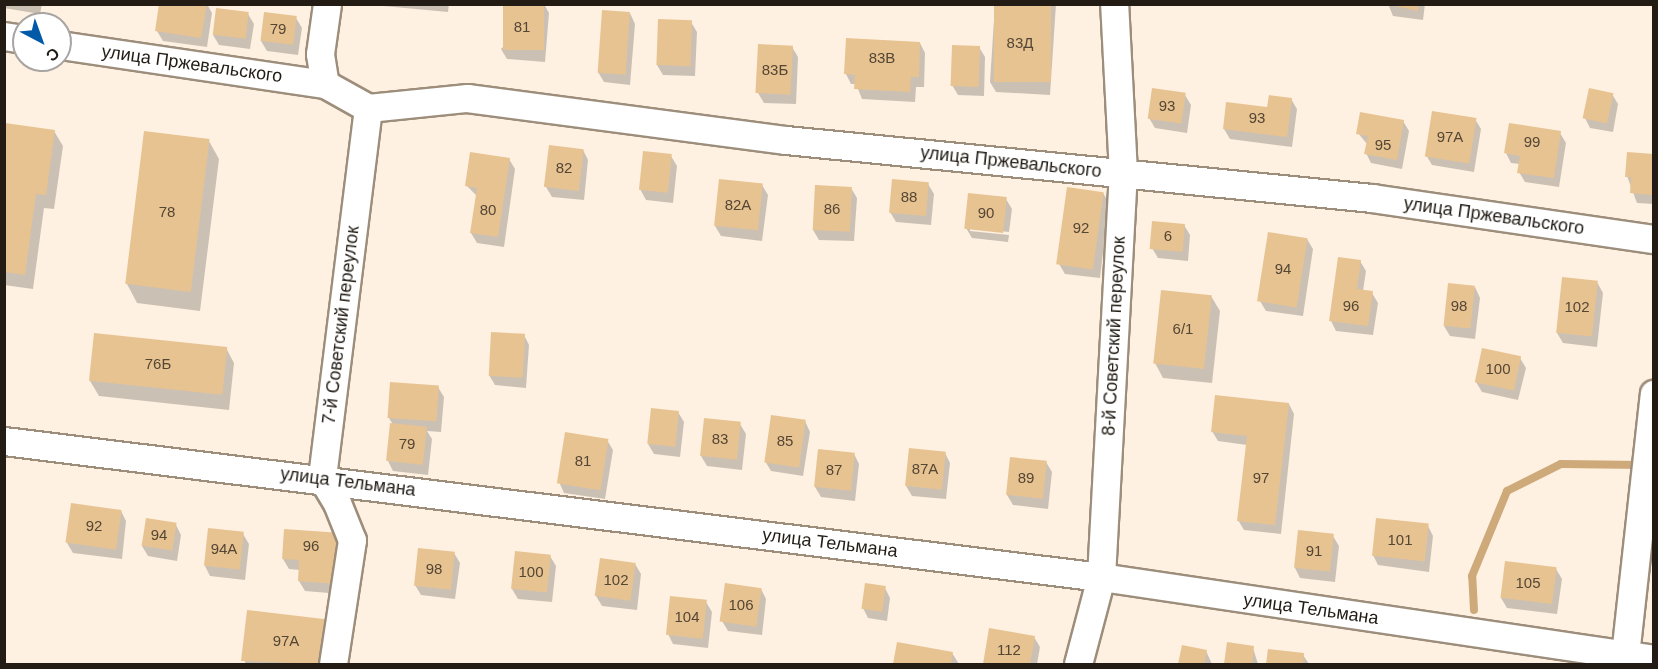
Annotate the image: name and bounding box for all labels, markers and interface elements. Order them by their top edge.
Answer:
north arrow [12,12,72,72]
house number: 81 [514,18,530,36]
house number: 79 [270,20,286,38]
house number: 83Д [1007,34,1033,52]
street label: улица Пржевальского [100,41,284,87]
text: С [43,44,63,65]
house number: 83В [869,49,895,67]
house number: 83Б [762,61,788,79]
house number: 93 [1159,97,1175,115]
house number: 93 [1249,109,1265,127]
house number: 97А [1437,128,1463,146]
house number: 99 [1524,133,1540,151]
house number: 95 [1375,136,1391,154]
street label: улица Пржевальского [919,142,1103,182]
house number: 82 [556,159,572,177]
house number: 88 [901,188,917,206]
street label: улица Пржевальского [1402,193,1586,239]
house number: 82А [725,196,751,214]
house number: 86 [824,200,840,218]
house number: 80 [480,201,496,219]
house number: 78 [159,203,175,221]
house number: 90 [978,204,994,222]
house number: 92 [1073,219,1089,237]
street label: 7-й Советский переулок [318,225,364,425]
house number: 6 [1164,227,1172,245]
street label: 8-й Советский переулок [1098,236,1130,436]
house number: 94 [1275,260,1291,278]
house number: 96 [1343,297,1359,315]
house number: 98 [1451,297,1467,315]
house number: 102 [1564,298,1590,316]
house number: 6/1 [1173,320,1193,338]
house number: 76Б [145,355,171,373]
house number: 100 [1485,360,1511,378]
house number: 83 [712,430,728,448]
house number: 85 [777,432,793,450]
house number: 79 [399,435,415,453]
house number: 81 [575,452,591,470]
house number: 87А [912,460,938,478]
house number: 87 [826,461,842,479]
street label: улица Тельмана [279,463,417,501]
house number: 89 [1018,469,1034,487]
house number: 97 [1253,469,1269,487]
house number: 92 [86,517,102,535]
street label: улица Тельмана [761,524,899,562]
house number: 94 [151,526,167,544]
house number: 101 [1387,531,1413,549]
house number: 96 [303,537,319,555]
house number: 94А [211,540,237,558]
house number: 91 [1306,542,1322,560]
house number: 98 [426,560,442,578]
house number: 100 [518,563,544,581]
house number: 102 [603,571,629,589]
house number: 105 [1515,574,1541,592]
street label: улица Тельмана [1242,589,1380,629]
house number: 106 [728,596,754,614]
house number: 104 [674,608,700,626]
house number: 97А [273,632,299,650]
house number: 112 [997,641,1021,659]

